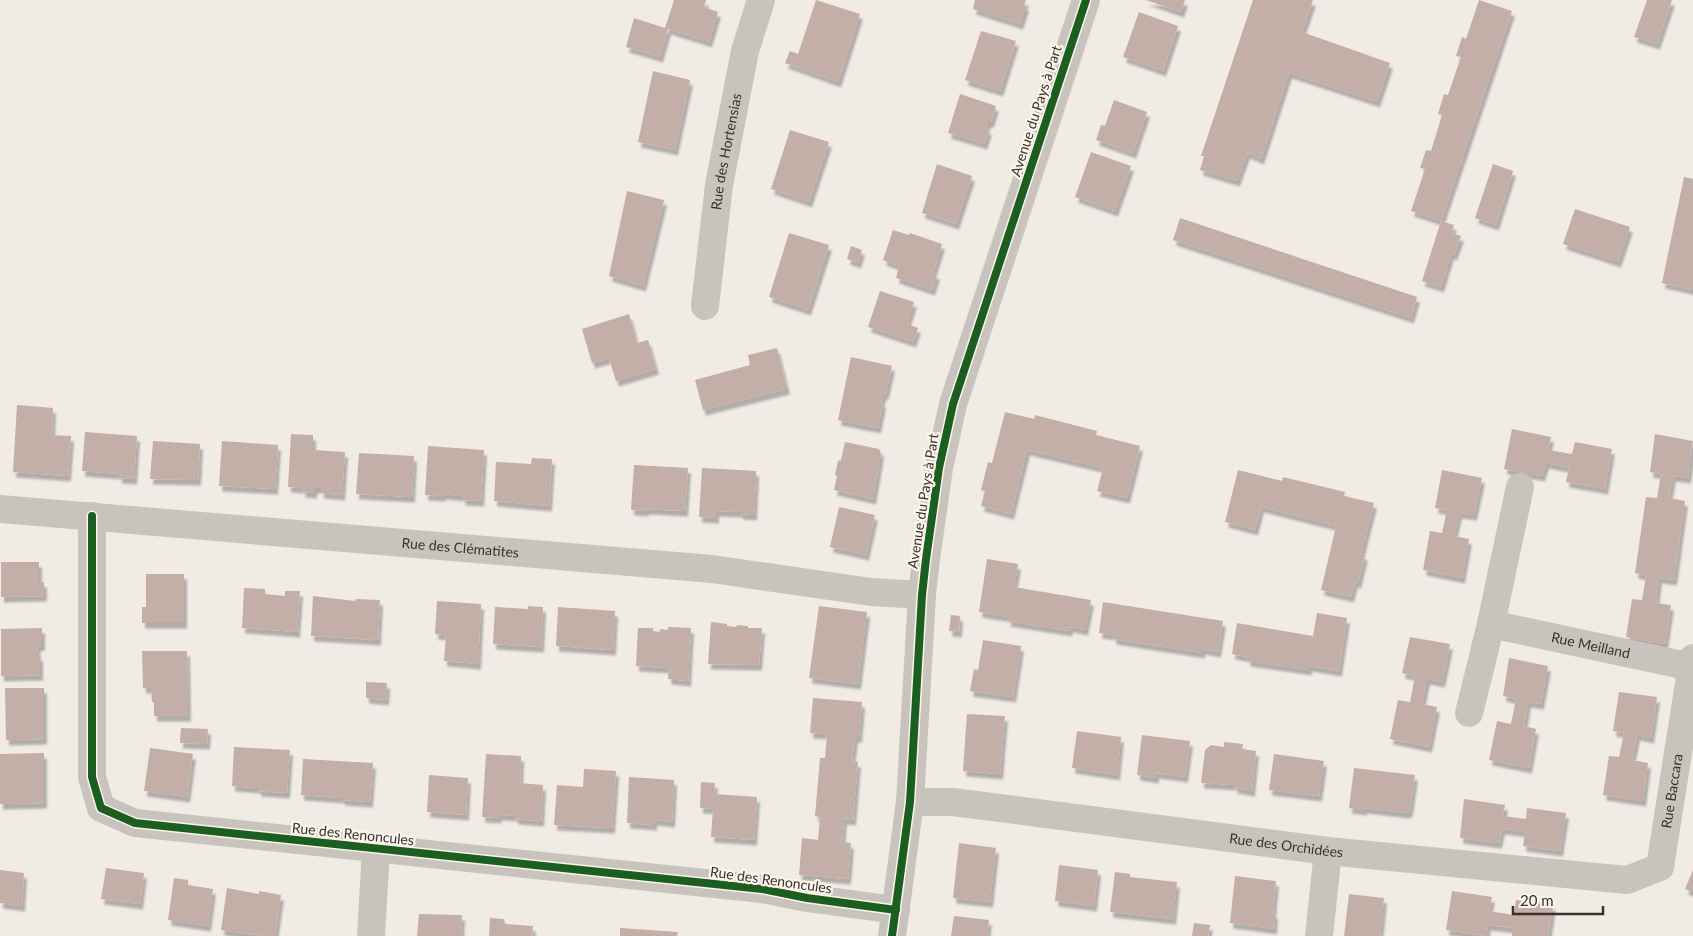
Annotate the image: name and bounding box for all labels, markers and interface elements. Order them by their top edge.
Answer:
street label: Avenue du Pays à Part [1006,43,1065,178]
street label: Rue des Hortensias [707,92,745,211]
street label: Avenue du Pays à Part [903,432,942,570]
street label: Rue des Clématites [401,534,520,561]
street label: Rue Meilland [1550,628,1632,662]
street label: Rue Baccara [1657,752,1686,829]
street label: Rue des Renoncules [291,819,415,848]
street label: Rue des Orchidées [1228,829,1344,860]
street label: Rue des Renoncules [709,863,833,896]
scale bar [1513,884,1603,916]
text: 20 m [1520,891,1554,909]

